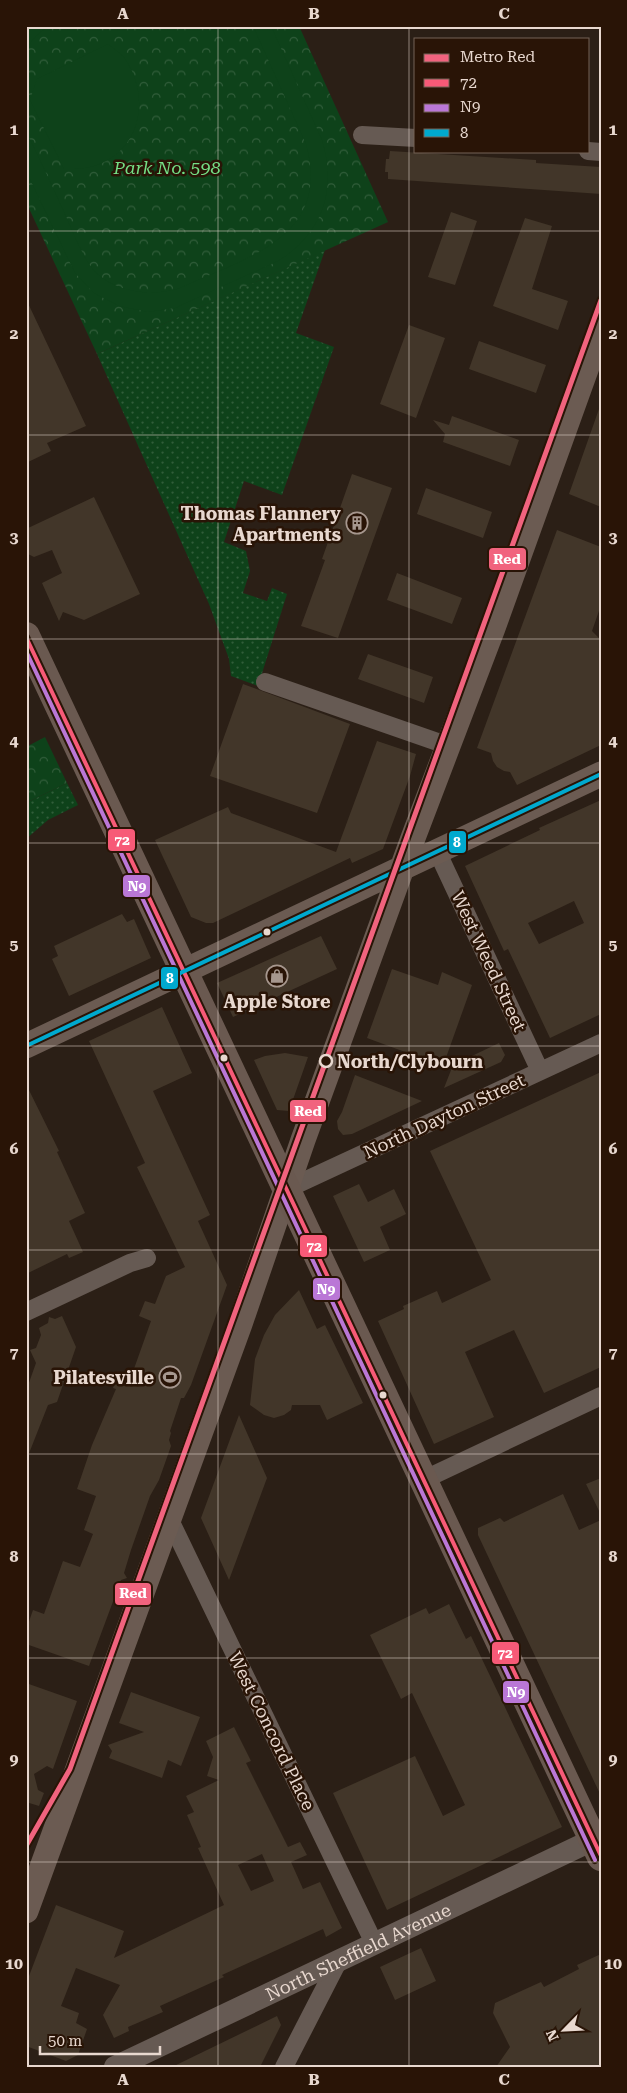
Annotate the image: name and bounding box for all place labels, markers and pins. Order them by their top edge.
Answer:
place label: Thomas Flannery Apartments [181,503,341,545]
building icon: Thomas Flannery Apartments [345,511,369,535]
unlabelled marker [262,927,272,937]
shop icon: Apple Store [265,964,289,988]
place label: Apple Store [224,991,331,1012]
place label: North/Clybourn [337,1051,483,1072]
unlabelled marker [219,1053,229,1063]
marker: North/Clybourn [319,1054,333,1068]
sports icon: Pilatesville [158,1365,182,1389]
place label: Pilatesville [53,1367,154,1388]
unlabelled marker [378,1390,388,1400]

